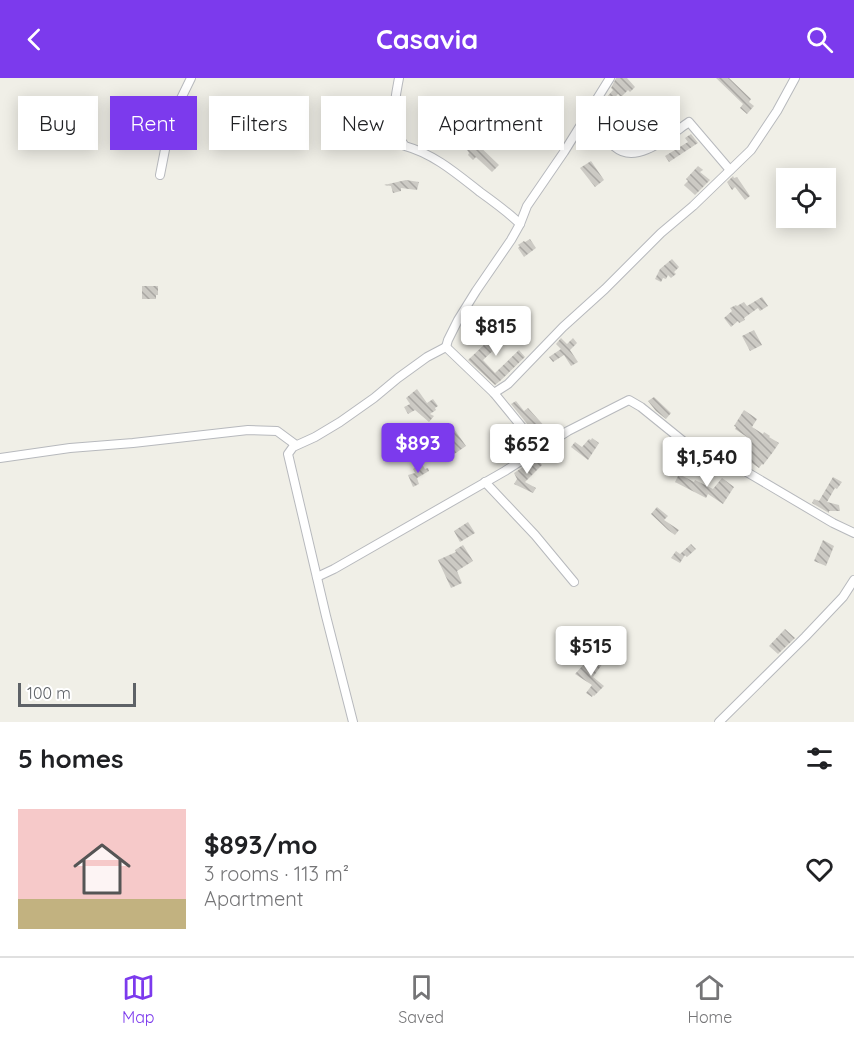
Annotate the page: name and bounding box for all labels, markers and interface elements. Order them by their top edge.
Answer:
text: Casavia [376,22,478,56]
icon: back [18,23,51,56]
icon: search [803,23,836,56]
chip: Buy [18,96,98,150]
chip: Rent [110,96,197,150]
chip: Filters [209,96,309,150]
chip: New [321,96,406,150]
chip: Apartment [418,96,564,150]
chip: House [576,96,680,150]
map controls [776,168,836,228]
button: locate [776,168,836,228]
pin: $815 [460,306,532,357]
text: $815 [475,313,517,338]
pin: $893 [382,423,454,474]
pin: $652 [491,424,563,475]
text: $893 [396,430,441,455]
text: $652 [504,431,550,456]
pin: $1,540 [658,437,756,488]
text: $1,540 [677,444,737,469]
pin: $515 [555,626,627,677]
text: $515 [570,633,612,658]
scale bar [18,680,136,708]
text: 100 m [27,683,71,703]
text: 5 homes [18,742,124,775]
icon: filters [803,742,836,775]
text: $893/mo [204,828,317,861]
icon: home [66,833,138,905]
icon: heart [803,853,836,886]
text: 3 rooms · 113 m² [204,861,349,886]
text: Apartment [204,886,304,911]
tab: Map [122,971,155,1027]
tab: Saved [398,971,444,1027]
tab: Home [687,971,732,1027]

